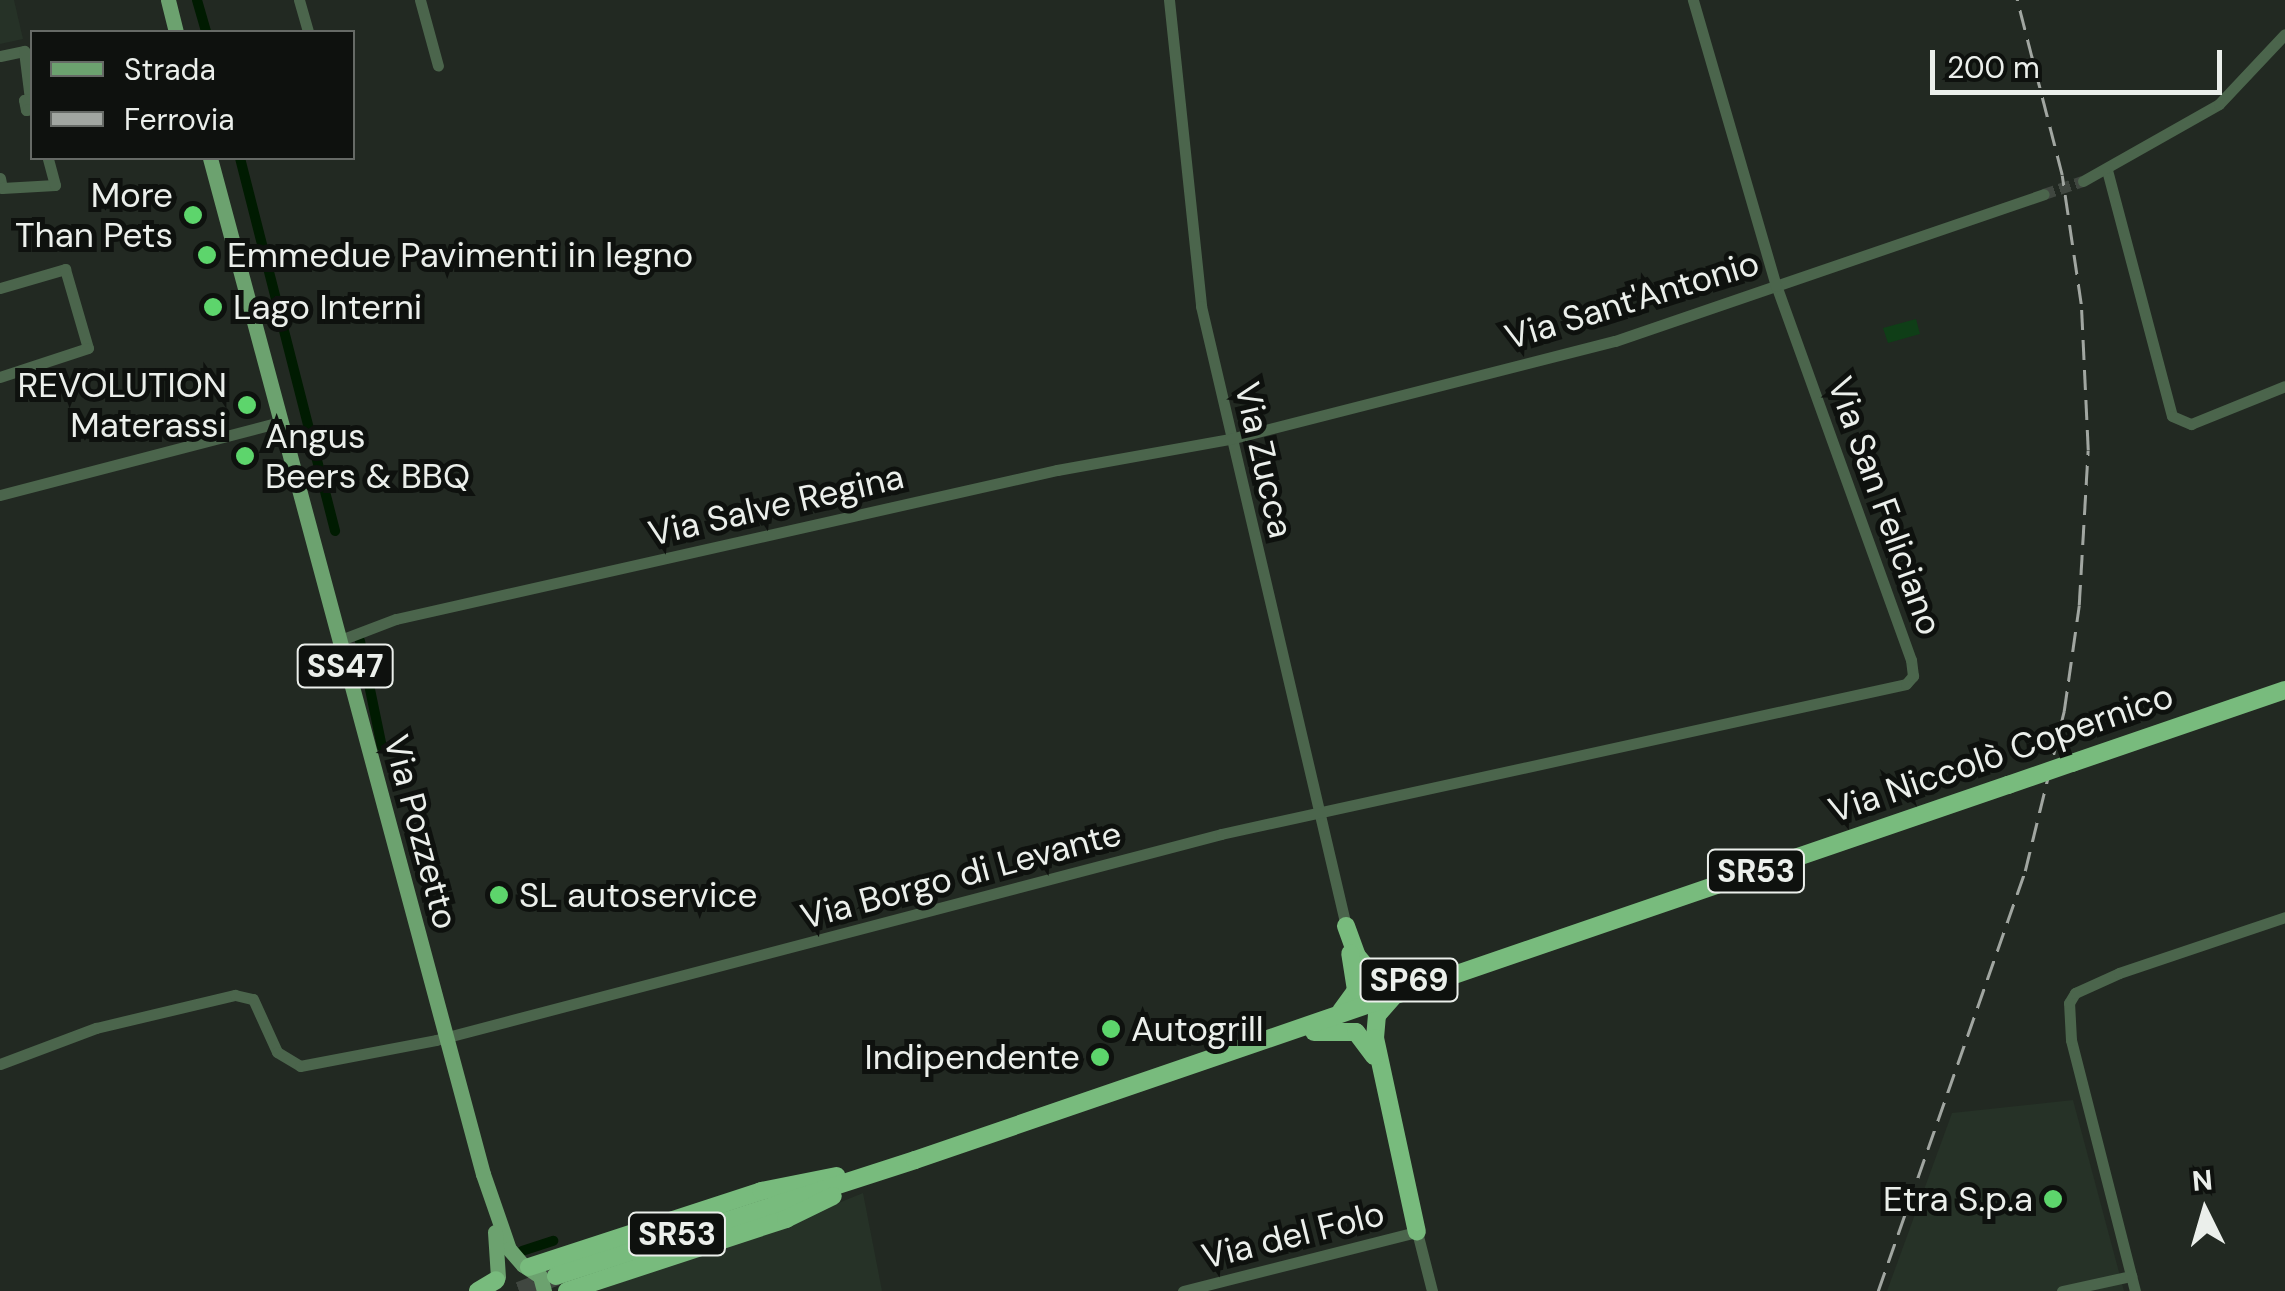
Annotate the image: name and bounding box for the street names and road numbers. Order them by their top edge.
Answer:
street label: Via Sant'Antonio [1500,241,1764,359]
street label: Via San Feliciano [1819,371,1951,641]
street label: Via Zucca [1226,378,1302,542]
street label: Via Salve Regina [644,455,908,555]
road number: SS47 [295,639,395,693]
street label: Via Niccolò Copernico [1823,674,2179,832]
street label: Via Pozzetto [375,730,467,934]
street label: Via Borgo di Levante [796,812,1126,938]
road number: SR53 [1706,844,1806,898]
road number: SP69 [1359,953,1459,1007]
street label: Via del Folo [1197,1192,1389,1278]
road number: SR53 [627,1207,727,1261]

